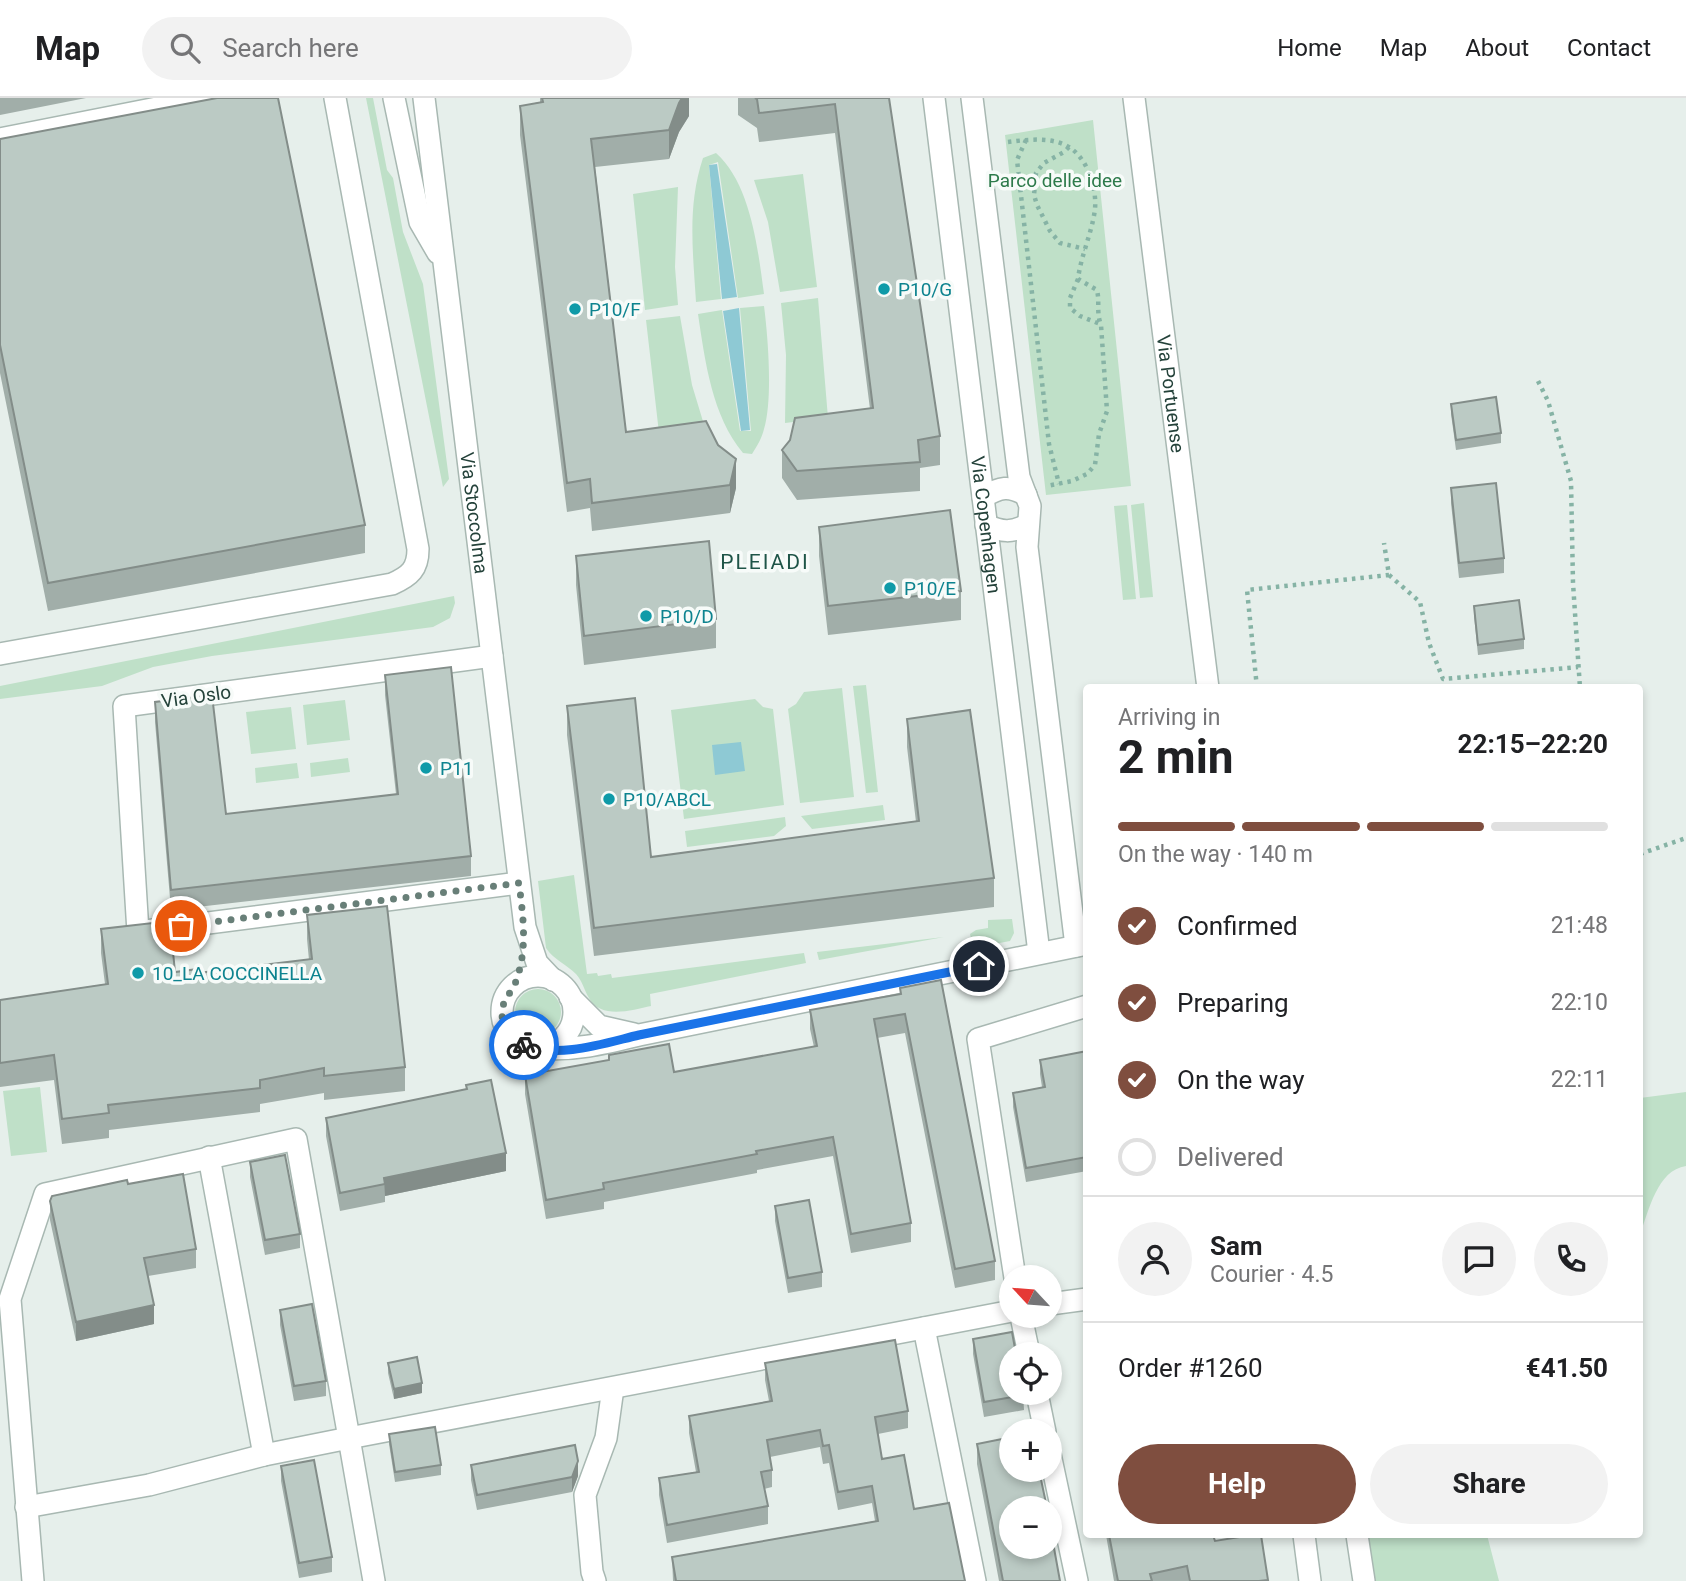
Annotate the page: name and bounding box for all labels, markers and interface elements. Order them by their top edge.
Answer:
search box [142,17,632,80]
text: Map [35,29,100,68]
icon: search [166,29,204,67]
text: Search here [222,33,359,63]
text: Home [1277,34,1342,62]
text: Map [1380,34,1427,62]
text: About [1465,34,1529,62]
text: Contact [1567,34,1651,62]
park label: Parco delle idee [988,169,1122,192]
place label: P10/G [898,278,952,301]
marker: P10/G [876,281,892,297]
place label: P10/F [589,298,641,321]
marker: P10/F [567,301,583,317]
street label: Via Portuense [1152,333,1189,454]
street label: Via Stoccolma [455,451,493,575]
street label: Via Copenhagen [966,455,1006,595]
district label: PLEIADI [720,550,810,574]
place label: P10/E [904,577,956,600]
marker: P10/E [882,580,898,596]
place label: P10/D [660,605,714,628]
marker: P10/D [638,608,654,624]
street label: Via Oslo [160,680,232,713]
text: Arriving in [1118,704,1221,731]
text: 22:15–22:20 [1458,729,1608,759]
text: 2 min [1118,730,1234,784]
place label: P11 [440,757,473,780]
marker: P11 [418,760,434,776]
place label: P10/ABCL [623,788,711,811]
marker: P10/ABCL [601,791,617,807]
text: On the way · 140 m [1118,841,1313,868]
pin [151,896,211,956]
icon: bag [162,907,200,945]
icon: check [1118,907,1156,945]
text: Confirmed [1177,911,1298,941]
text: 21:48 [1551,912,1608,939]
pin [949,936,1009,996]
icon: home [960,947,998,985]
place label: 10_LA COCCINELLA [152,962,323,985]
marker: 10_LA COCCINELLA [130,965,146,981]
icon: check [1118,984,1156,1022]
text: Preparing [1177,988,1289,1018]
text: 22:10 [1551,989,1608,1016]
courier [489,1010,559,1080]
icon: bike [505,1026,543,1064]
icon: check [1118,1061,1156,1099]
text: On the way [1177,1065,1305,1095]
text: 22:11 [1551,1066,1608,1093]
text: Delivered [1177,1142,1284,1172]
button: person [1118,1222,1192,1296]
button: chat [1442,1222,1516,1296]
button: phone [1534,1222,1608,1296]
text: Sam [1210,1231,1262,1261]
text: Courier · 4.5 [1210,1261,1333,1288]
north arrow [999,1265,1062,1328]
map controls [999,1265,1062,1559]
button: locate [999,1342,1062,1405]
text: Order #1260 [1118,1353,1263,1383]
text: €41.50 [1526,1353,1608,1383]
button: + [999,1419,1062,1482]
button: Help [1118,1444,1356,1524]
button: Share [1370,1444,1608,1524]
button: − [999,1496,1062,1559]

